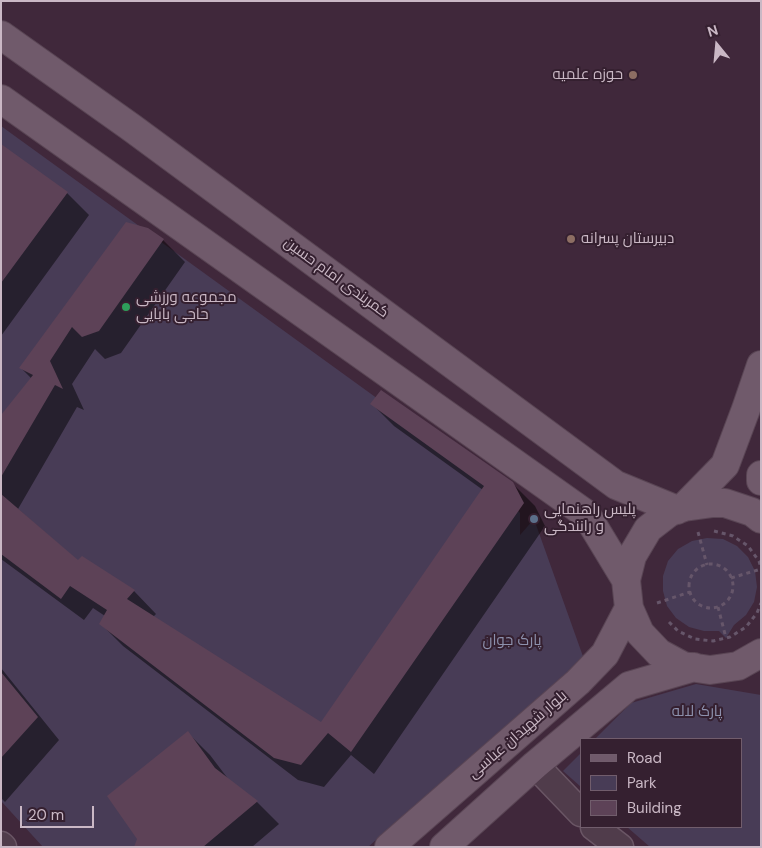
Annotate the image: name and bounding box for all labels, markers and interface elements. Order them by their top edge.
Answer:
north arrow [692,20,742,70]
text: N [705,21,720,41]
place label: حوزه علمیه [553,66,623,84]
marker: حوزه علمیه [627,69,639,81]
place label: دبیرستان پسرانه [581,230,674,248]
marker: دبیرستان پسرانه [565,233,577,245]
street label: کمربندی امام حسین [280,234,392,322]
place label: مجموعه ورزشی حاجی بابایی [136,289,237,324]
marker: مجموعه ورزشی حاجی بابایی [120,301,132,313]
place label: پلیس راهنمایی و رانندگی [544,501,636,536]
marker: پلیس راهنمایی و رانندگی [528,513,540,525]
park label: پارک جوان [482,632,542,650]
street label: بلوار شهیدان عباسی [465,687,571,783]
park label: پارک لاله [672,703,722,721]
legend [580,738,742,828]
text: Road [627,748,662,768]
text: Park [627,773,657,793]
scale bar [22,796,96,828]
text: Building [627,798,682,818]
text: 20 m [28,805,64,825]

